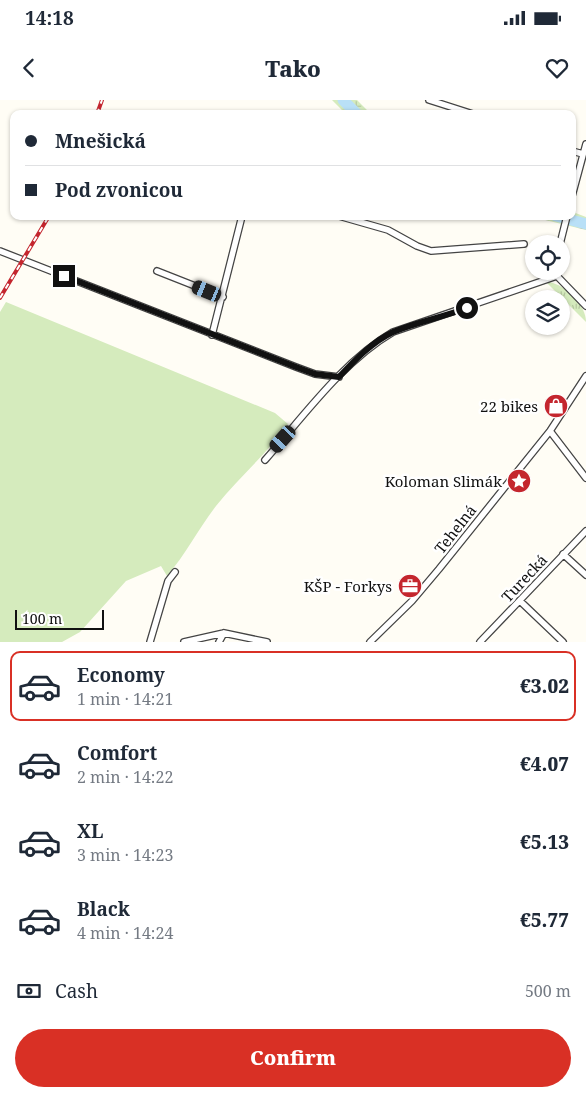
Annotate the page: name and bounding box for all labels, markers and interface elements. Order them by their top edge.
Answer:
text: 14:18 [25,5,74,31]
text: Tako [265,53,321,83]
icon: back [15,54,43,82]
icon: heart [543,54,571,82]
text: Mnešická [55,128,146,154]
text: Pod zvonicou [55,177,183,203]
map controls [525,235,570,335]
button: locate [525,235,570,280]
route end [53,265,75,287]
car [190,278,223,304]
button: layers [525,290,570,335]
route start [456,297,478,319]
shop icon: 22 bikes [543,393,569,419]
place label: 22 bikes [480,396,538,416]
car [267,423,298,455]
place icon: Koloman Slimák [506,468,532,494]
place label: Koloman Slimák [385,471,502,491]
street label: Tehelná [430,500,480,558]
street label: Turecká [497,550,551,606]
office icon: KŠP - Forkys [397,573,423,599]
place label: KŠP - Forkys [304,576,392,596]
scale bar [15,607,104,630]
text: 100 m [22,609,62,628]
text: Economy [77,662,165,688]
icon: car [17,664,62,709]
text: €3.02 [520,673,569,699]
text: 1 min · 14:21 [77,688,173,710]
text: Comfort [77,740,157,766]
icon: car [17,742,62,787]
text: €4.07 [520,751,569,777]
text: 2 min · 14:22 [77,766,173,788]
text: XL [77,818,103,844]
icon: car [17,820,62,865]
text: €5.13 [520,829,569,855]
text: 3 min · 14:23 [77,844,173,866]
text: Black [77,896,130,922]
icon: car [17,898,62,943]
text: €5.77 [520,907,569,933]
text: 4 min · 14:24 [77,922,173,944]
icon: cash [15,977,43,1005]
text: Cash [55,978,98,1004]
text: 500 m [525,980,571,1002]
button: Confirm [15,1029,571,1087]

